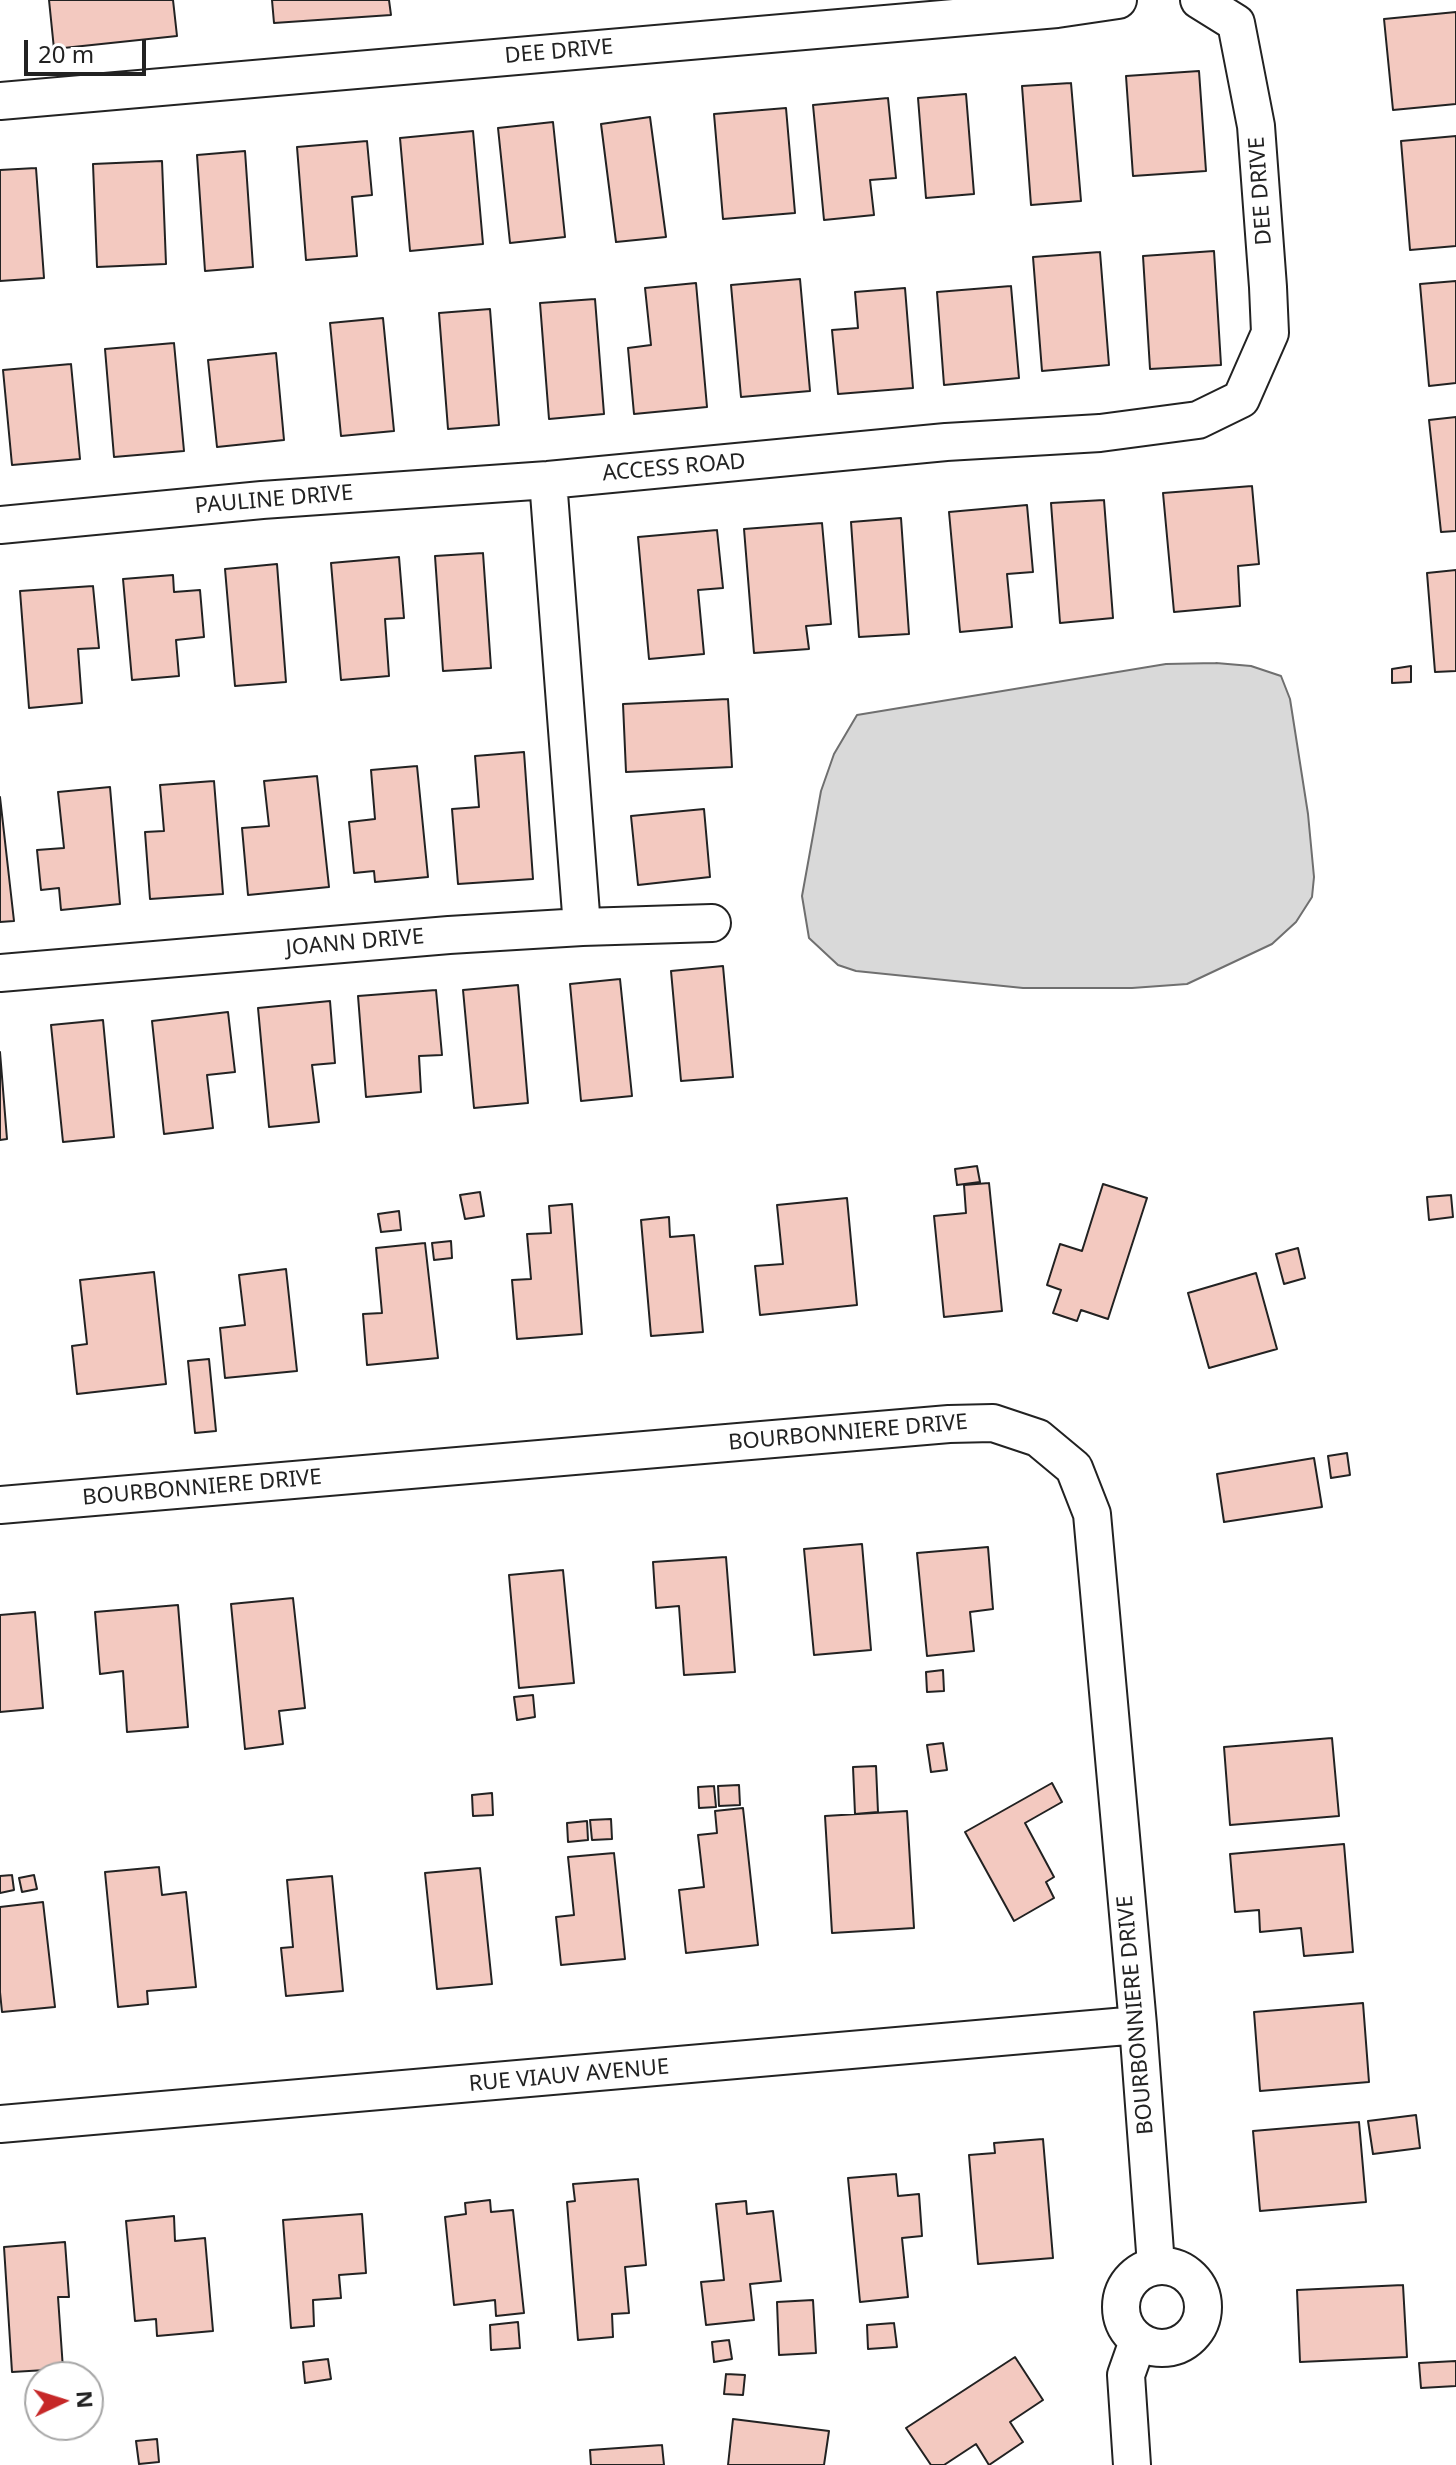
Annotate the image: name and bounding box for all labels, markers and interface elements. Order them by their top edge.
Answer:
scale bar [28,24,150,74]
street label: DEE DRIVE [504,34,614,70]
text: 20 m [38,37,94,70]
street label: DEE DRIVE [1244,136,1278,246]
street label: ACCESS ROAD [601,449,747,487]
street label: PAULINE DRIVE [194,480,354,520]
street label: JOANN DRIVE [285,924,425,962]
street label: BOURBONNIERE DRIVE [727,1409,969,1457]
street label: BOURBONNIERE DRIVE [81,1464,323,1512]
street label: BOURBONNIERE DRIVE [1112,1894,1160,2136]
street label: RUE VIAUV AVENUE [468,2054,670,2098]
north arrow [24,2361,104,2441]
text: N [70,2389,102,2409]

